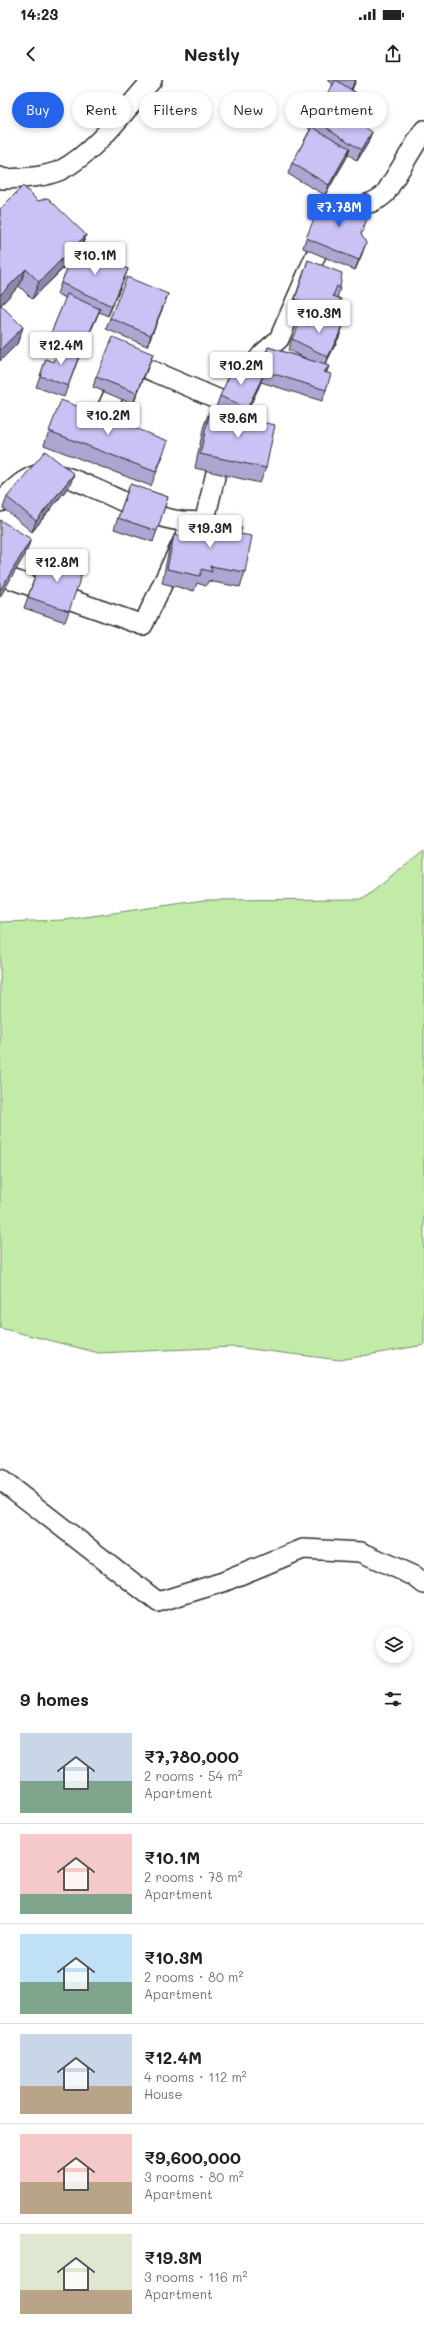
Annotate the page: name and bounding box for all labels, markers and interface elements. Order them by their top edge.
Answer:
text: 14:23 [20,4,58,24]
text: Nestly [184,42,240,66]
icon: back [20,43,42,65]
icon: share [382,43,404,65]
chip: Buy [12,92,64,128]
chip: Rent [72,92,131,128]
chip: Filters [139,92,212,128]
chip: New [220,92,277,128]
chip: Apartment [285,92,387,128]
pin: ₹7.78M [306,194,372,228]
text: ₹7.78M [316,198,362,215]
pin: ₹10.1M [62,242,128,276]
text: ₹10.1M [73,246,117,263]
pin: ₹10.3M [286,300,352,334]
text: ₹10.3M [296,304,342,321]
pin: ₹12.4M [28,332,94,366]
text: ₹12.4M [39,336,83,353]
pin: ₹10.2M [208,352,274,386]
text: ₹10.2M [219,356,263,373]
pin: ₹10.2M [75,402,141,436]
pin: ₹9.6M [210,405,266,439]
text: ₹10.2M [86,406,130,423]
text: ₹9.6M [219,409,257,426]
pin: ₹19.3M [177,515,243,549]
text: ₹19.3M [188,519,232,536]
pin: ₹12.8M [24,549,90,583]
text: ₹12.8M [35,553,79,570]
map controls [376,1627,412,1663]
button: layers [376,1627,412,1663]
text: 9 homes [20,1688,89,1710]
icon: filters [382,1688,404,1710]
text: ₹7,780,000 [144,1745,239,1767]
icon: home [52,1749,100,1797]
text: 2 rooms · 54 m² [144,1767,243,1784]
text: Apartment [144,1784,213,1801]
text: ₹10.1M [144,1846,200,1868]
icon: home [52,1850,100,1898]
text: 2 rooms · 78 m² [144,1868,243,1885]
text: Apartment [144,1885,213,1902]
text: ₹10.3M [144,1946,203,1968]
icon: home [52,1950,100,1998]
text: 2 rooms · 80 m² [144,1968,243,1985]
text: Apartment [144,1985,213,2002]
text: ₹12.4M [144,2046,202,2068]
icon: home [52,2050,100,2098]
text: 4 rooms · 112 m² [144,2068,247,2085]
text: House [144,2085,182,2102]
text: ₹9,600,000 [144,2146,241,2168]
icon: home [52,2150,100,2198]
text: 3 rooms · 80 m² [144,2168,244,2185]
text: Apartment [144,2185,213,2202]
text: ₹19.3M [144,2246,202,2268]
icon: home [52,2250,100,2298]
text: 3 rooms · 116 m² [144,2268,247,2285]
text: Apartment [144,2285,213,2302]

